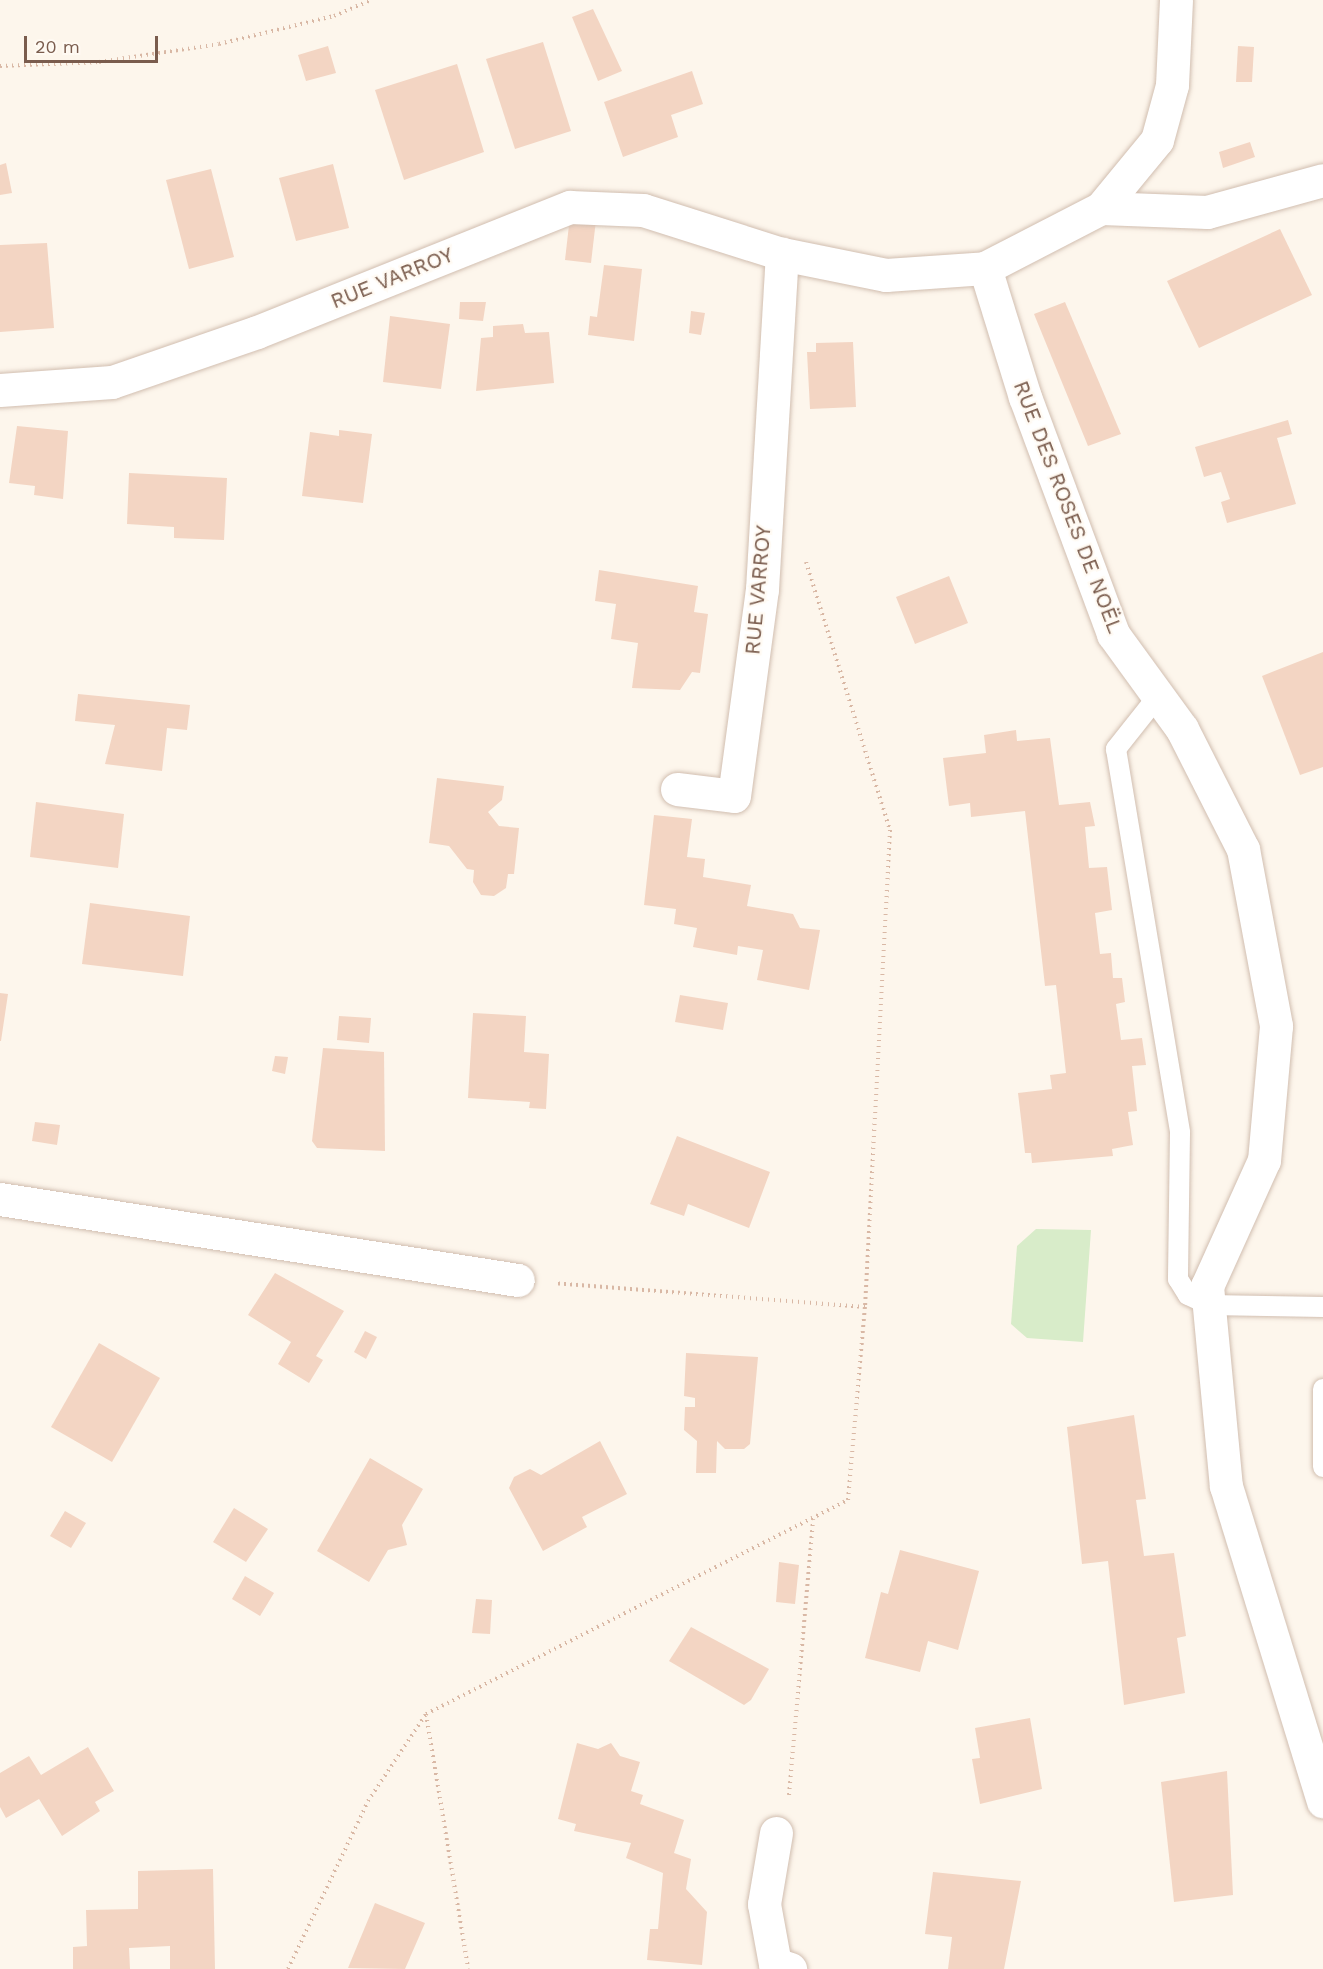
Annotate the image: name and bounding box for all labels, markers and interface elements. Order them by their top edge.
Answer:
scale bar [27,24,160,62]
text: 20 m [35,36,80,57]
street label: RUE VARROY [327,242,457,314]
street label: RUE DES ROSES DE NOËL [1008,377,1128,637]
street label: RUE VARROY [740,524,776,656]

